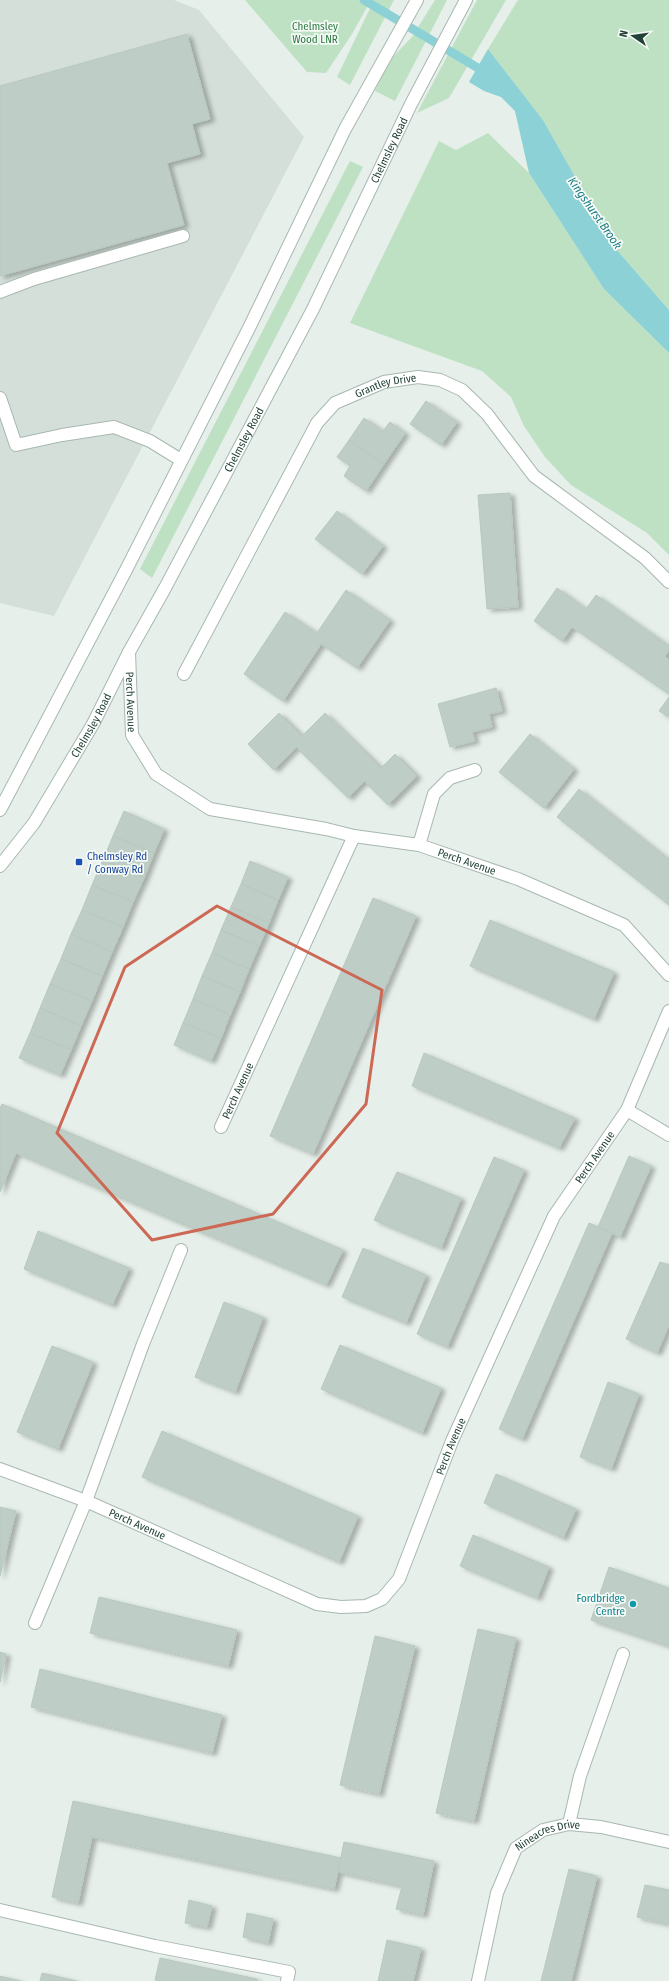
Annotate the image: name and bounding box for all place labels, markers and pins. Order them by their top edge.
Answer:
place label: Chelmsley Rd / Conway Rd [87,850,147,876]
marker: Chelmsley Rd / Conway Rd [74,857,84,867]
place label: Fordbridge Centre [577,1592,625,1618]
marker: Fordbridge Centre [628,1599,638,1609]

